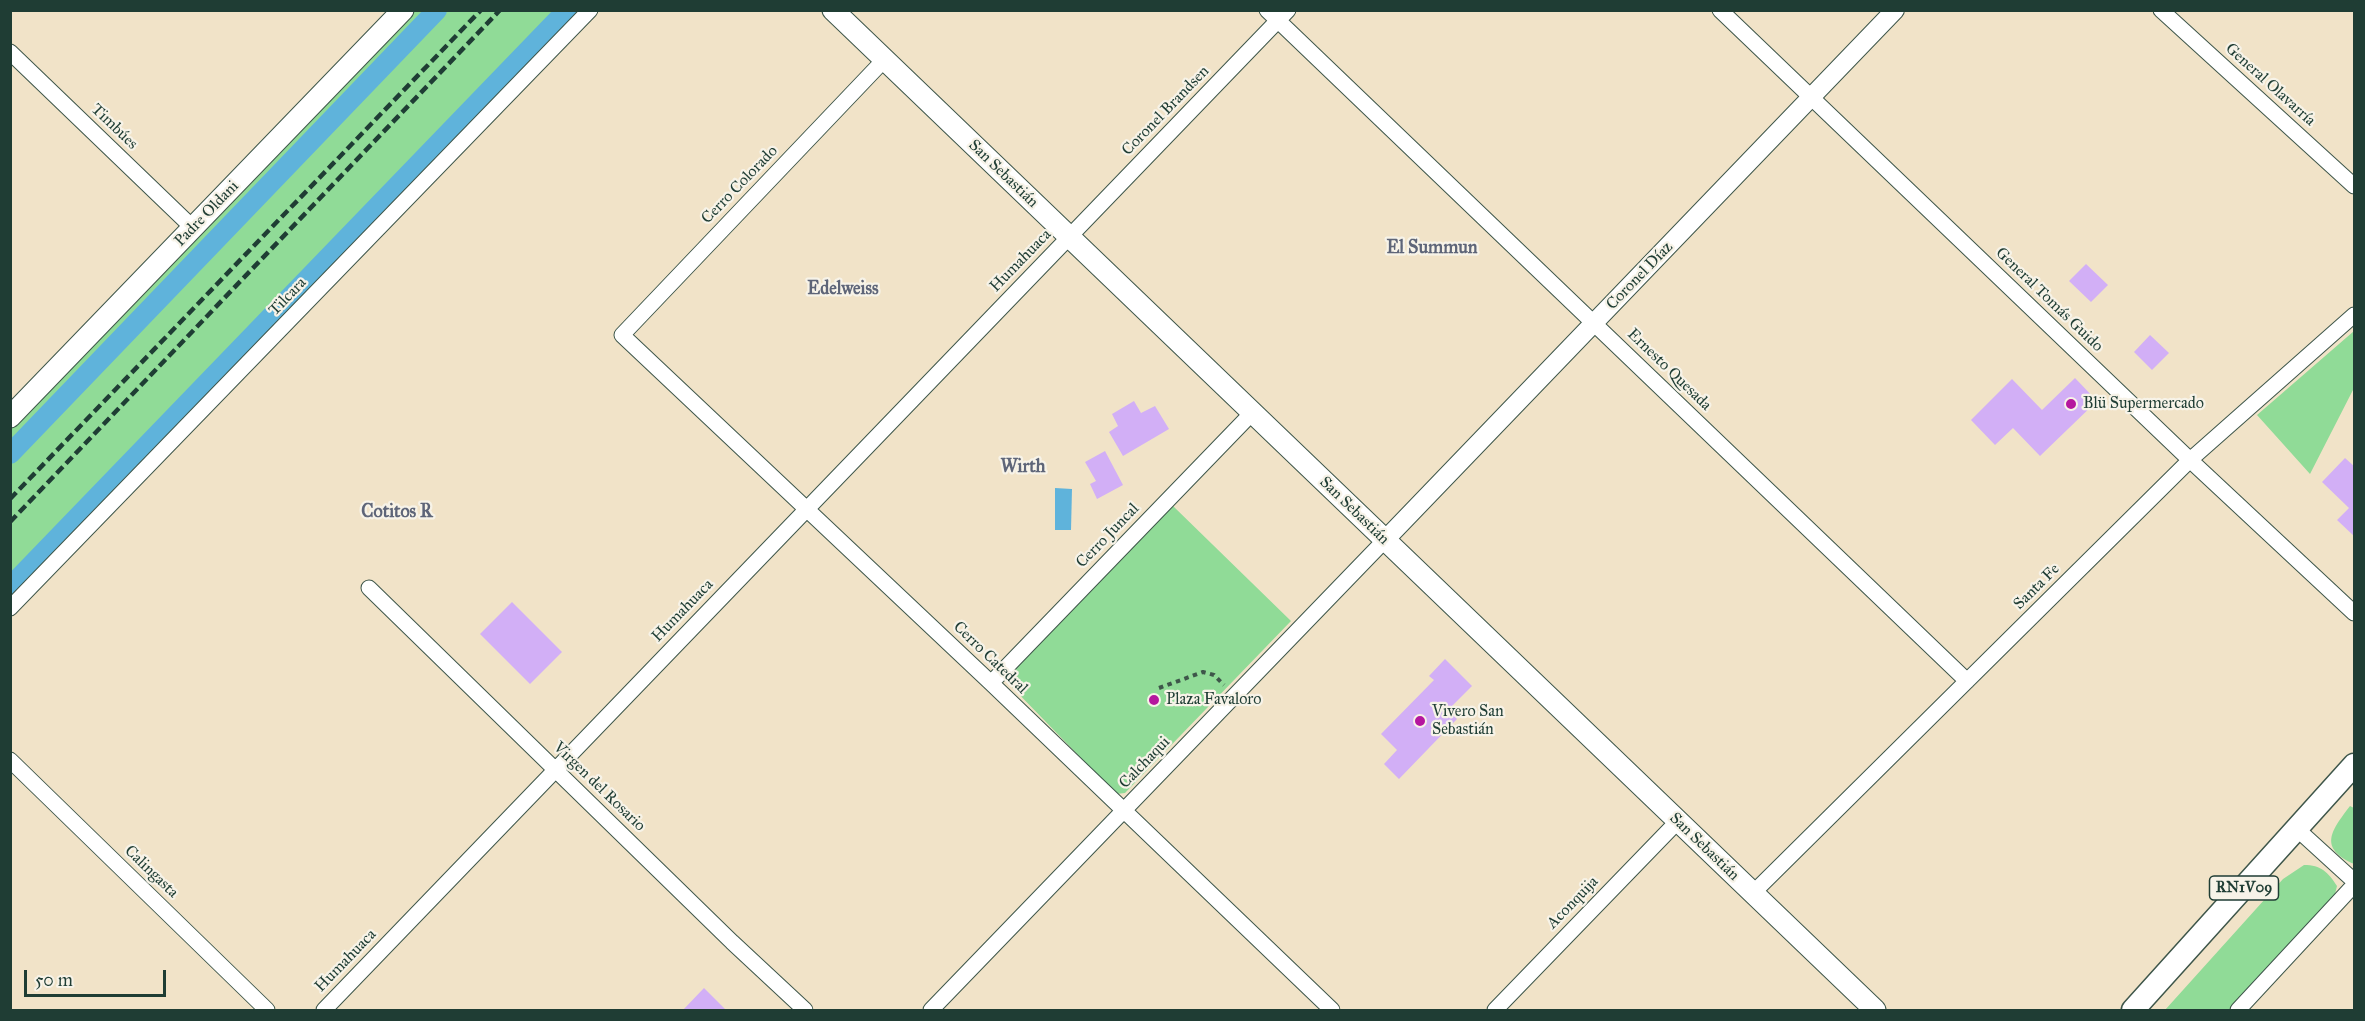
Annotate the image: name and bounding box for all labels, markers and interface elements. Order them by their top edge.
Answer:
street label: General Olavarría [2221,39,2319,131]
street label: Coronel Brandsen [1118,62,1214,160]
street label: Timbúes [87,100,141,154]
street label: San Sebastián [964,136,1042,212]
street label: Cerro Colorado [698,142,782,228]
street label: Padre Oldani [171,177,243,251]
street label: Humahuaca [986,226,1056,296]
district label: El Summun [1386,238,1478,260]
street label: Coronel Díaz [1603,238,1677,314]
street label: General Tomás Guido [1991,244,2107,356]
street label: Tilcara [265,274,311,320]
district label: Edelweiss [807,279,879,301]
street label: Ernesto Quesada [1623,325,1715,415]
place label: Blü Supermercado [2083,394,2204,414]
marker: Blü Supermercado [2064,397,2078,411]
district label: Wirth [1000,457,1046,479]
street label: San Sebastián [1315,473,1393,549]
street label: Cerro Juncal [1073,500,1143,572]
district label: Cotitos R [361,502,433,524]
street label: Santa Fe [2010,560,2064,614]
street label: Humahuaca [648,576,718,646]
street label: Cerro Catedral [949,618,1031,698]
place label: Plaza Favaloro [1166,690,1261,710]
marker: Plaza Favaloro [1147,693,1161,707]
place label: Vivero San Sebastián [1432,702,1504,740]
marker: Vivero San Sebastián [1413,714,1427,728]
street label: Calchaqui [1116,733,1174,793]
street label: Virgen del Rosario [549,738,649,836]
street label: San Sebastián [1665,809,1743,885]
street label: Calingasta [120,842,182,902]
street label: Aconquija [1543,873,1603,933]
road number: RN1V09 [2210,876,2278,900]
street label: Humahuaca [311,926,381,996]
scale bar [27,958,170,996]
text: 50 m [35,969,73,991]

